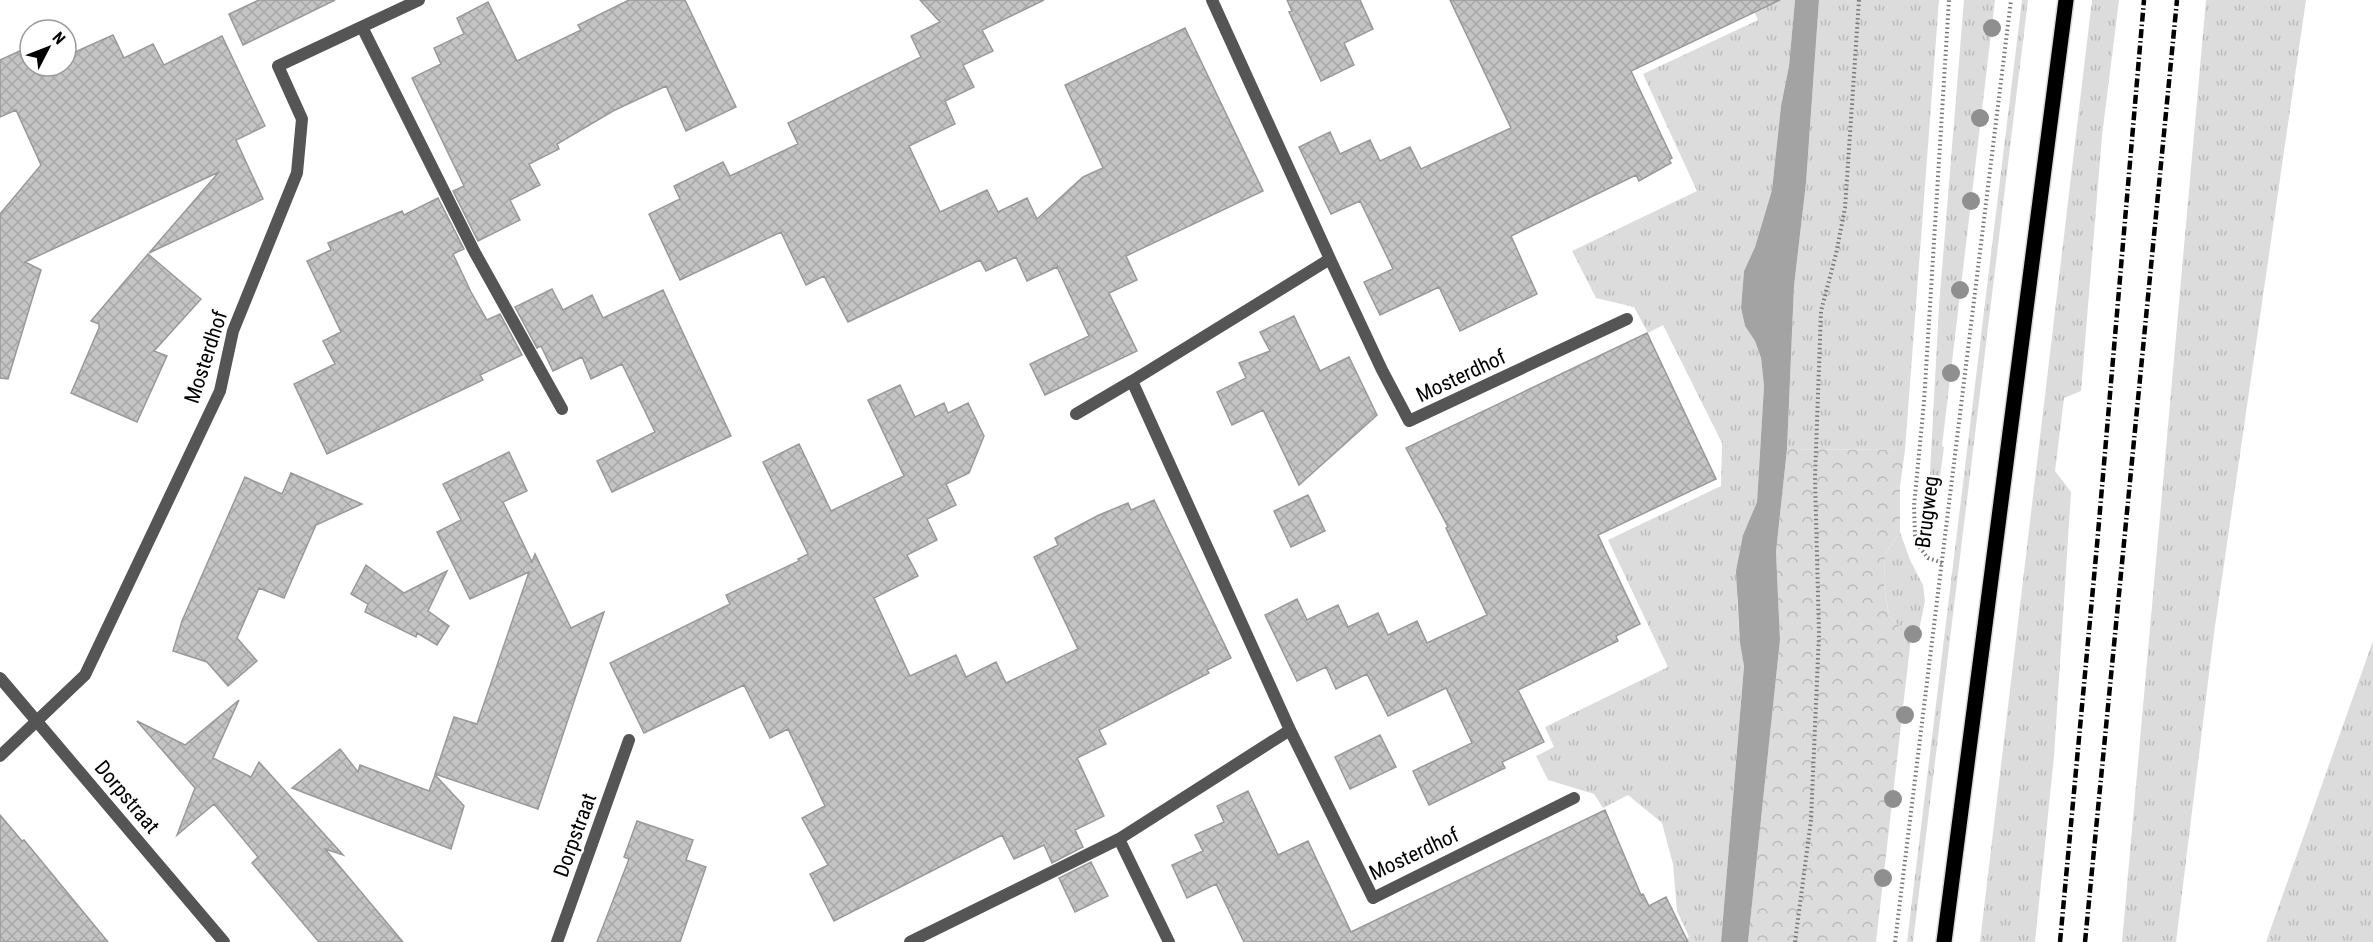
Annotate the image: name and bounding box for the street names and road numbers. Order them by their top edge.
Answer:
street label: Mosterdhof [180,307,232,406]
street label: Mosterdhof [1412,345,1510,407]
street label: Brugweg [1911,475,1943,549]
street label: Dorpstraat [90,756,164,838]
street label: Dorpstraat [549,790,601,880]
street label: Mosterdhof [1365,823,1463,885]

